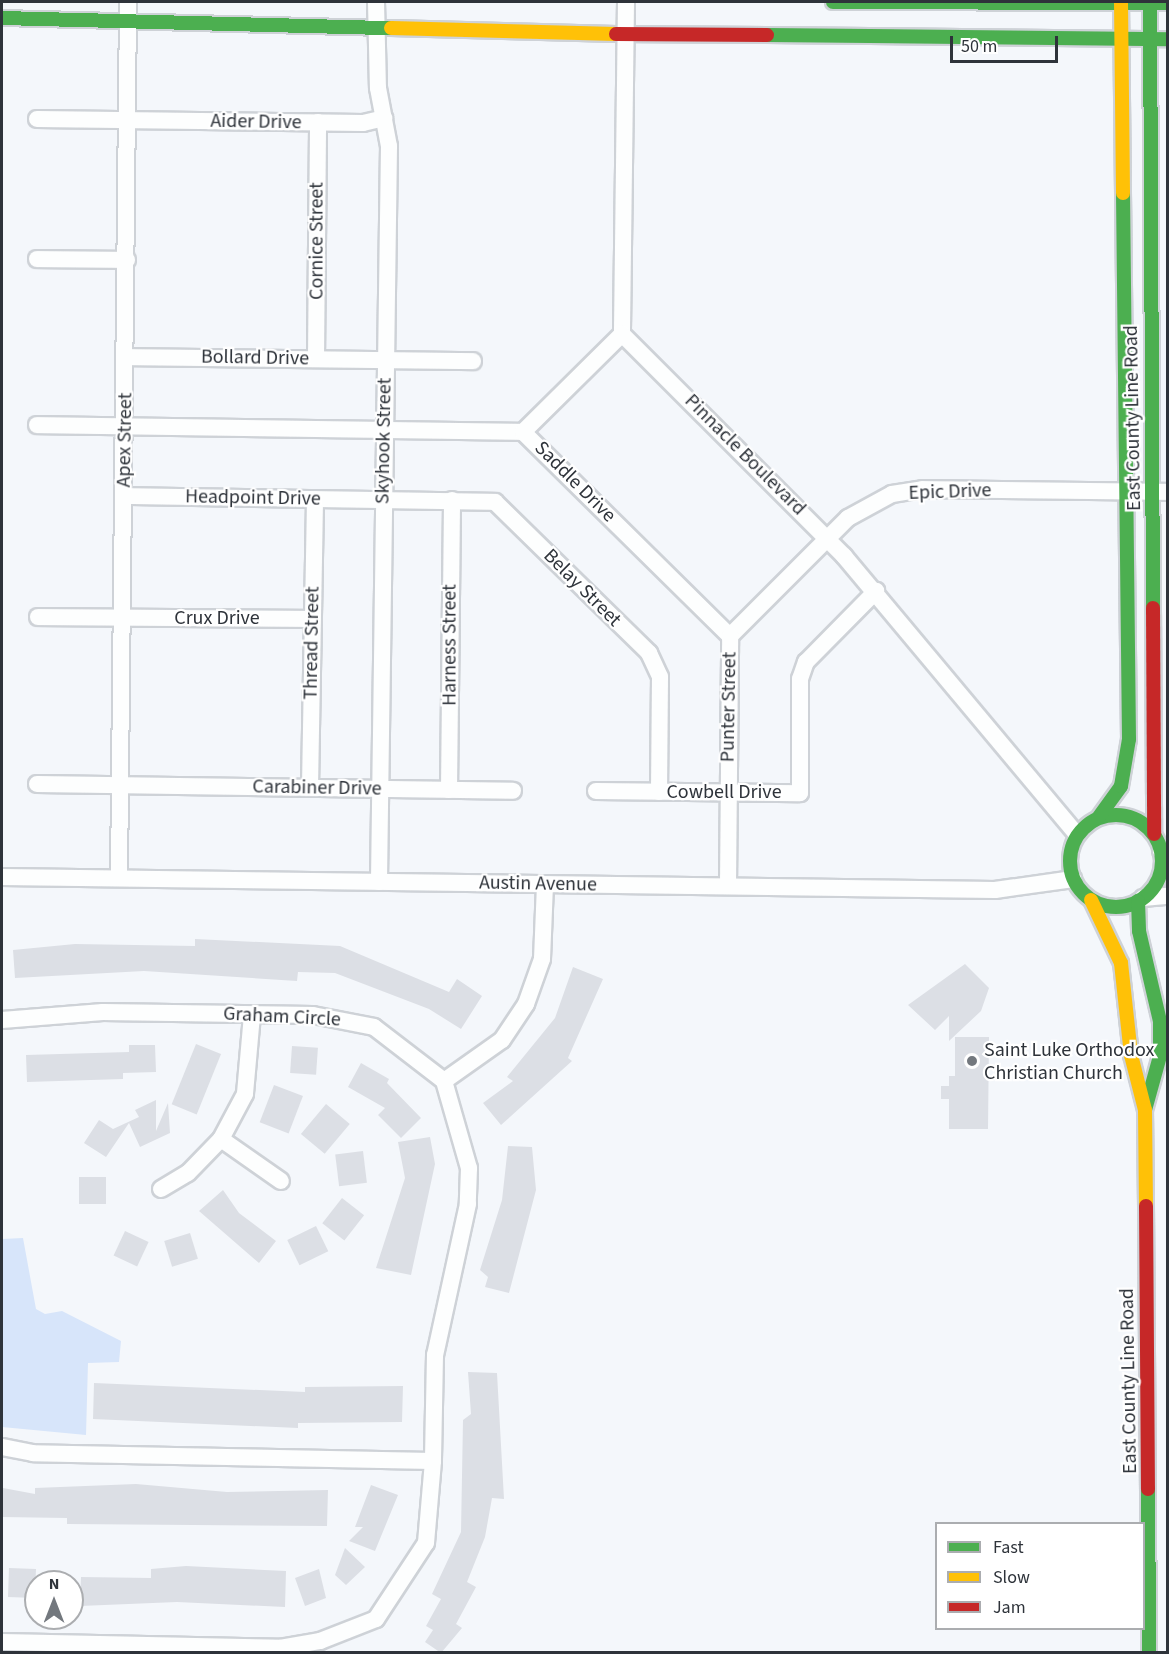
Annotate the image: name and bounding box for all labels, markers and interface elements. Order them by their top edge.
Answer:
scale bar [953,24,1061,62]
text: 50 m [961,34,997,59]
street label: Aider Drive [210,109,302,135]
street label: Cornice Street [305,182,329,300]
street label: East County Line Road [1119,325,1147,511]
street label: Bollard Drive [201,345,309,371]
street label: Skyhook Street [371,378,397,504]
street label: Pinnacle Boulevard [679,389,811,521]
street label: Apex Street [112,392,138,488]
street label: Saddle Drive [529,436,621,528]
street label: Epic Drive [908,479,992,505]
street label: Headpoint Drive [185,485,321,511]
street label: Belay Street [538,544,626,632]
street label: Harness Street [438,584,462,706]
street label: Thread Street [299,586,325,700]
street label: Crux Drive [174,606,260,630]
street label: Punter Street [716,652,742,762]
street label: Carabiner Drive [252,775,382,801]
street label: Cowbell Drive [666,780,782,804]
street label: Austin Avenue [479,871,597,897]
street label: Graham Circle [223,1002,341,1032]
place label: Saint Luke Orthodox Christian Church [984,1038,1154,1085]
marker: Saint Luke Orthodox Christian Church [965,1054,979,1068]
street label: East County Line Road [1115,1288,1143,1474]
legend [935,1522,1145,1630]
text: Fast [993,1535,1024,1560]
text: Slow [993,1565,1030,1590]
north arrow [24,1570,84,1630]
text: N [49,1573,59,1595]
text: Jam [993,1595,1026,1620]

